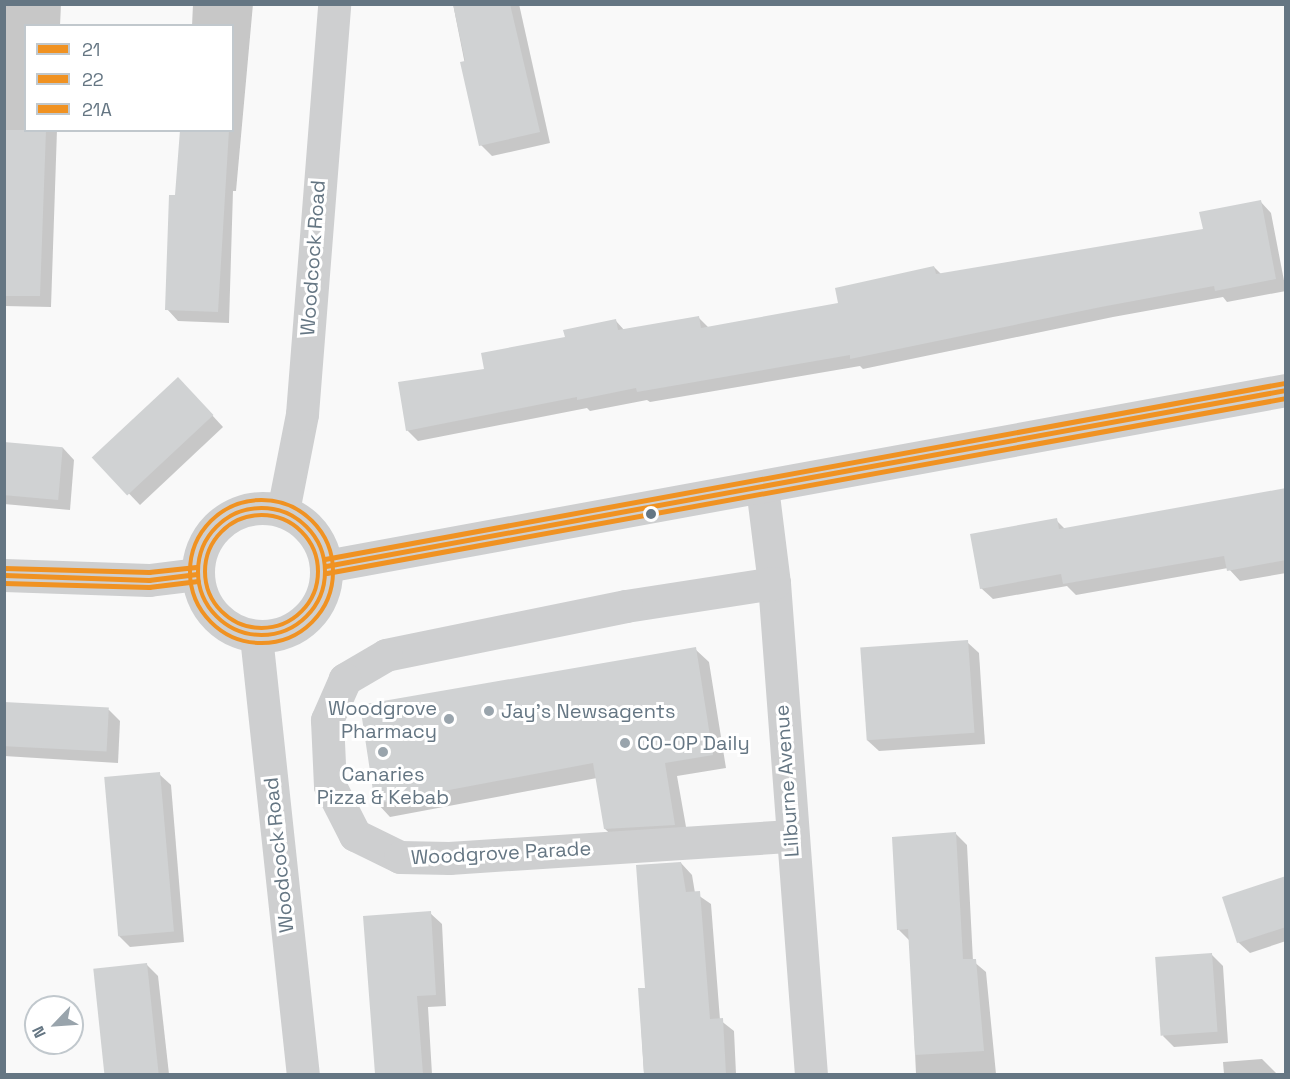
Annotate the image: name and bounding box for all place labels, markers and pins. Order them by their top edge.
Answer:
unlabelled marker [645,508,657,520]
place label: Woodgrove Pharmacy [328,696,437,743]
place label: Jay's Newsagents [501,699,675,723]
marker: Jay's Newsagents [482,704,496,718]
marker: Woodgrove Pharmacy [442,712,456,726]
place label: CO-OP Daily [637,731,750,755]
marker: CO-OP Daily [618,736,632,750]
marker: Canaries Pizza & Kebab [376,745,390,759]
place label: Canaries Pizza & Kebab [317,762,449,809]

